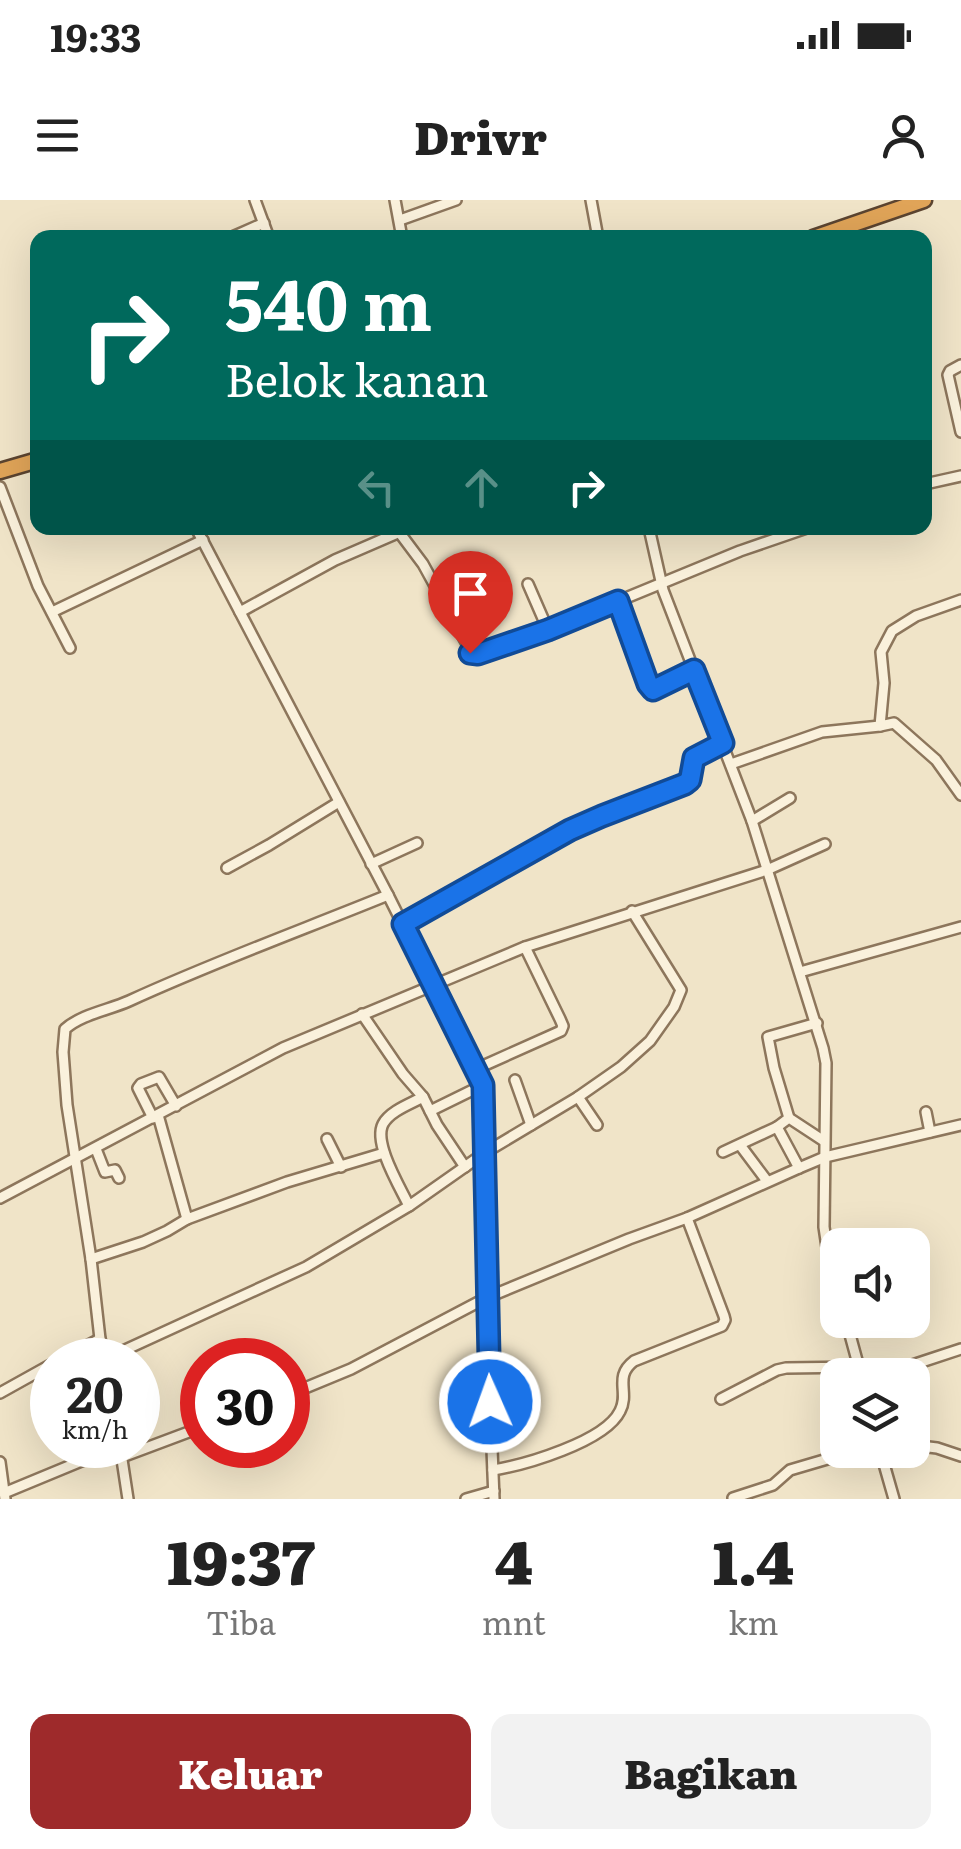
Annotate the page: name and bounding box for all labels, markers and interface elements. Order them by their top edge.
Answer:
text: 19:33 [50,7,142,64]
text: Drivr [414,102,547,169]
icon: menu [30,108,85,163]
icon: person [876,108,931,163]
text: 540 m [225,249,432,353]
icon: right [60,270,190,400]
text: Belok kanan [225,344,489,411]
icon: left [349,460,404,515]
icon: ahead [454,460,509,515]
icon: right [559,460,614,515]
pin [428,551,513,654]
icon: arrive [443,566,498,621]
map controls [820,1228,930,1468]
button: sound [820,1228,930,1338]
speed limit sign: 30 [180,1338,310,1468]
position arrow [438,1350,542,1454]
text: 20 [66,1354,124,1428]
button: layers [820,1358,930,1468]
text: km/h [62,1410,128,1447]
text: 19:37 [167,1514,315,1603]
text: 4 [495,1514,533,1603]
text: 1.4 [713,1514,794,1603]
text: Tiba [206,1597,276,1645]
text: mnt [482,1597,546,1645]
text: km [728,1597,779,1645]
button: Keluar [30,1714,471,1829]
button: Bagikan [491,1714,931,1829]

